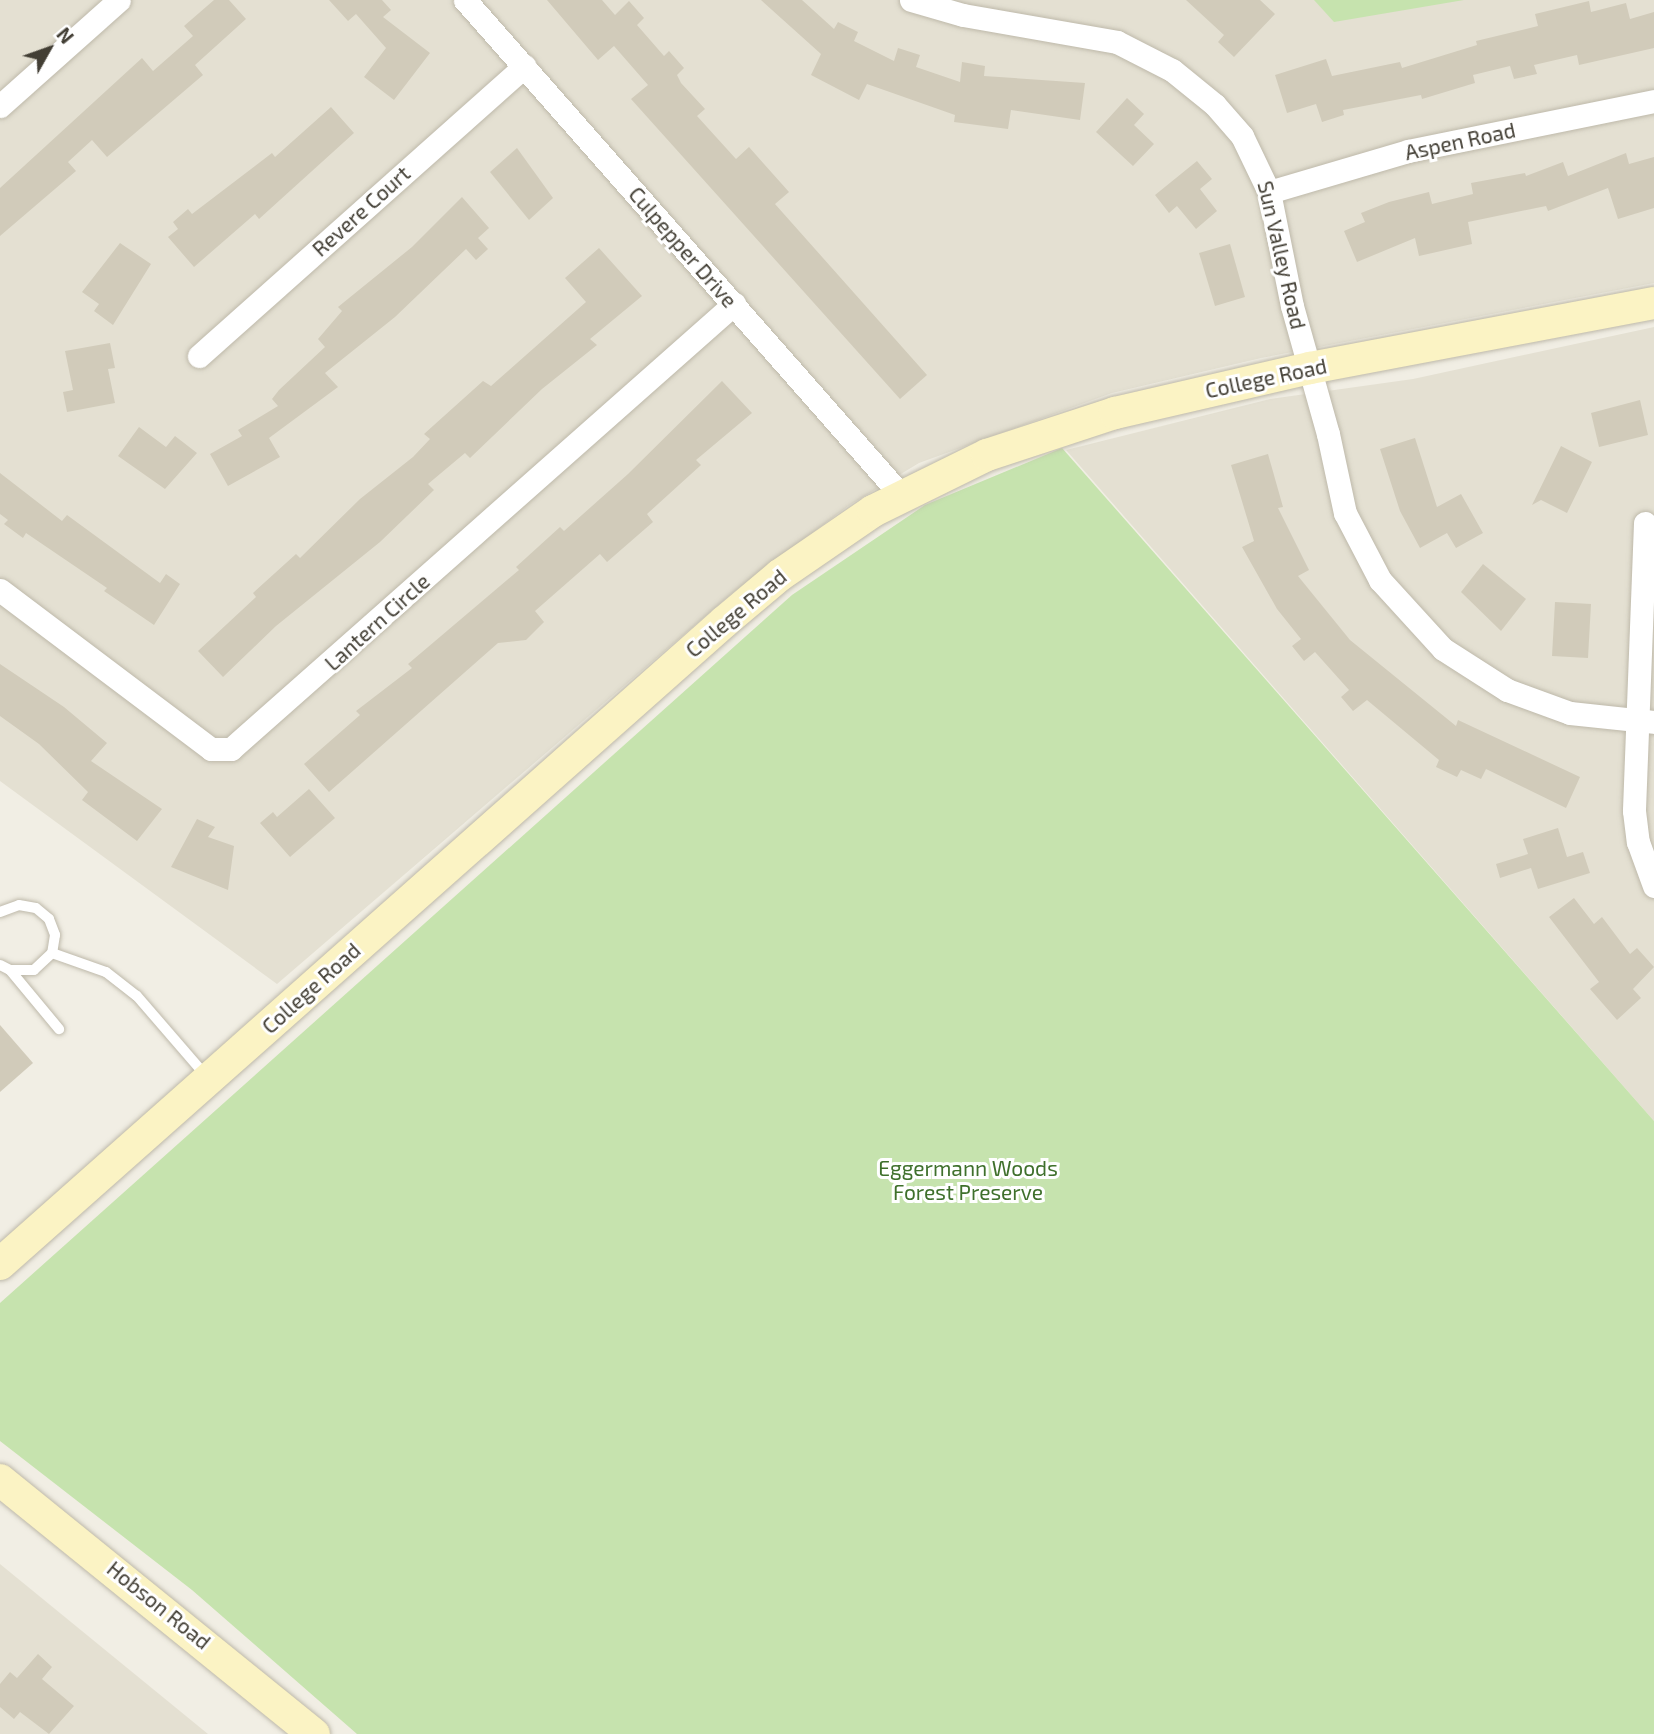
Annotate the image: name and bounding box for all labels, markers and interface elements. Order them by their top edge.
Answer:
north arrow [14,14,84,84]
text: N [52,23,79,48]
street label: Aspen Road [1402,117,1518,165]
street label: Revere Court [307,161,415,261]
street label: Sun Valley Road [1253,178,1311,332]
street label: Culpepper Drive [624,181,742,313]
street label: College Road [1203,353,1329,403]
street label: College Road [681,564,791,662]
street label: Lantern Circle [319,568,435,676]
street label: College Road [257,937,365,1039]
park label: Eggermann Woods Forest Preserve [878,1155,1058,1205]
street label: Hobson Road [102,1556,216,1654]

